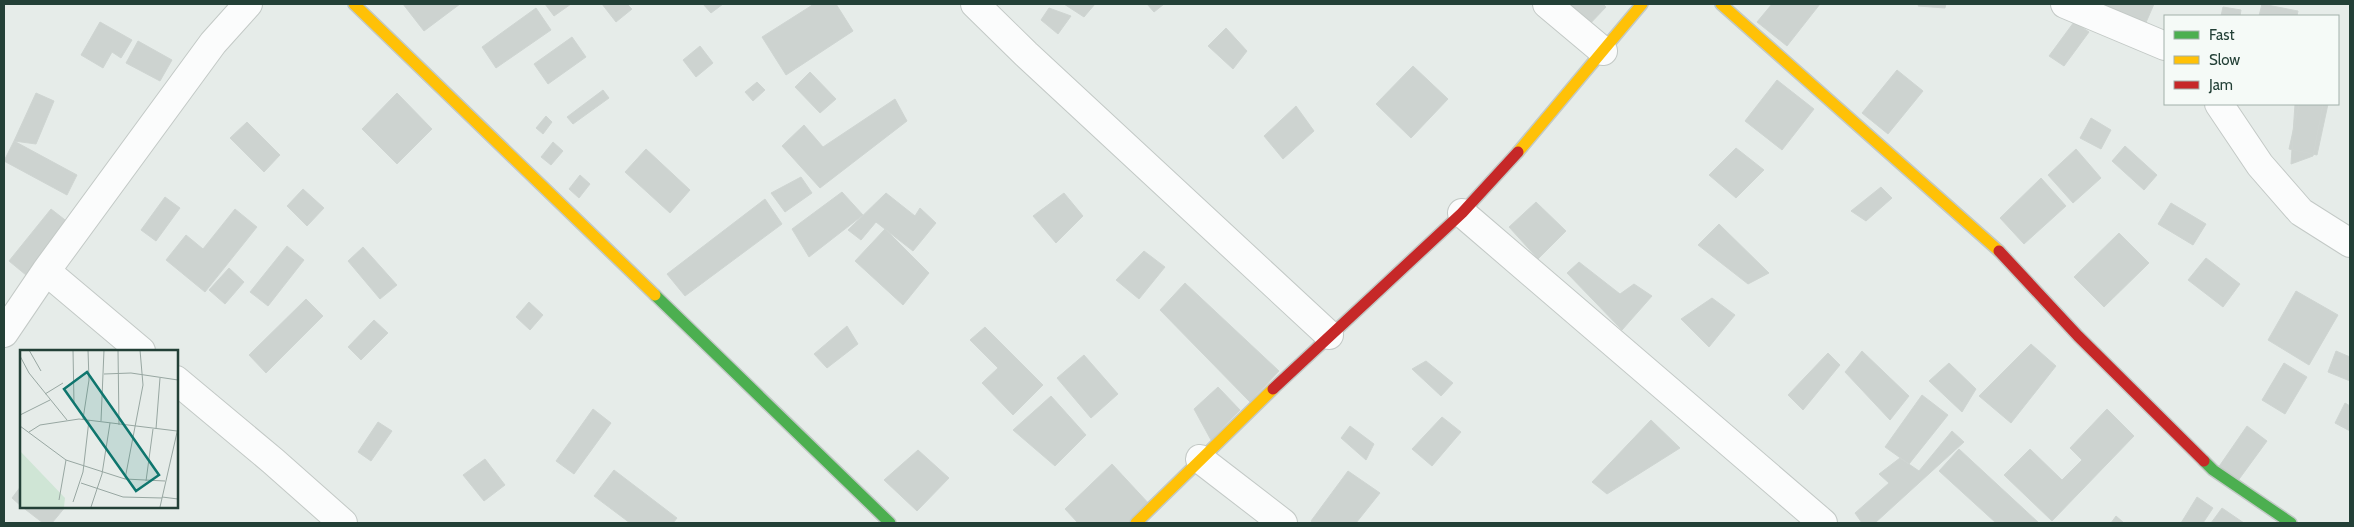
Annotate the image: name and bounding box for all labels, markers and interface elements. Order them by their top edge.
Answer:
legend [2164,15,2339,105]
text: Fast [2209,26,2234,44]
text: Slow [2209,51,2240,69]
text: Jam [2208,76,2233,94]
inset map [20,350,178,507]

